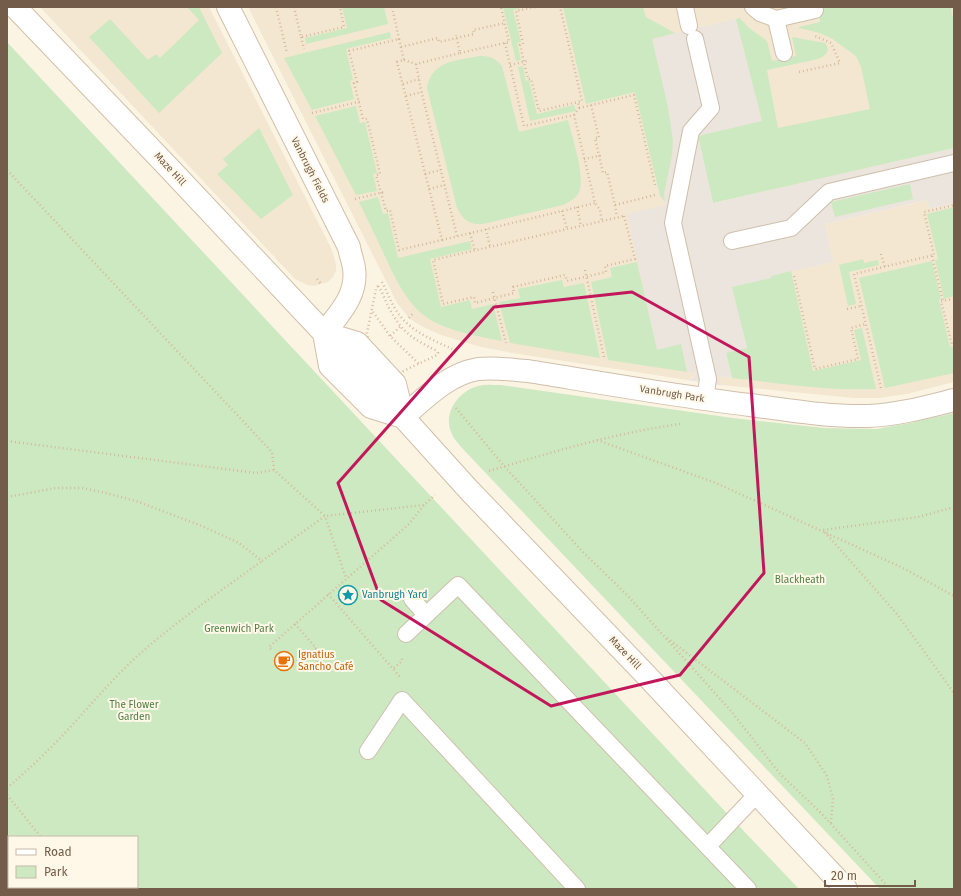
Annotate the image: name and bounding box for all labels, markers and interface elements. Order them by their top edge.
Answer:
street label: Vanbrugh Fields [288,135,332,205]
street label: Maze Hill [152,150,188,188]
street label: Vanbrugh Park [639,383,706,405]
park label: Blackheath [775,574,825,586]
place icon: Vanbrugh Yard [337,584,359,606]
place label: Vanbrugh Yard [362,589,428,601]
park label: Greenwich Park [204,623,275,635]
street label: Maze Hill [606,634,644,672]
place label: Ignatius Sancho Café [298,649,354,673]
cafe icon: Ignatius Sancho Café [273,650,295,672]
park label: The Flower Garden [109,699,159,723]
legend [8,836,138,888]
text: Road [44,845,72,859]
scale bar [825,862,915,888]
text: Park [44,865,68,879]
text: 20 m [831,869,857,883]

